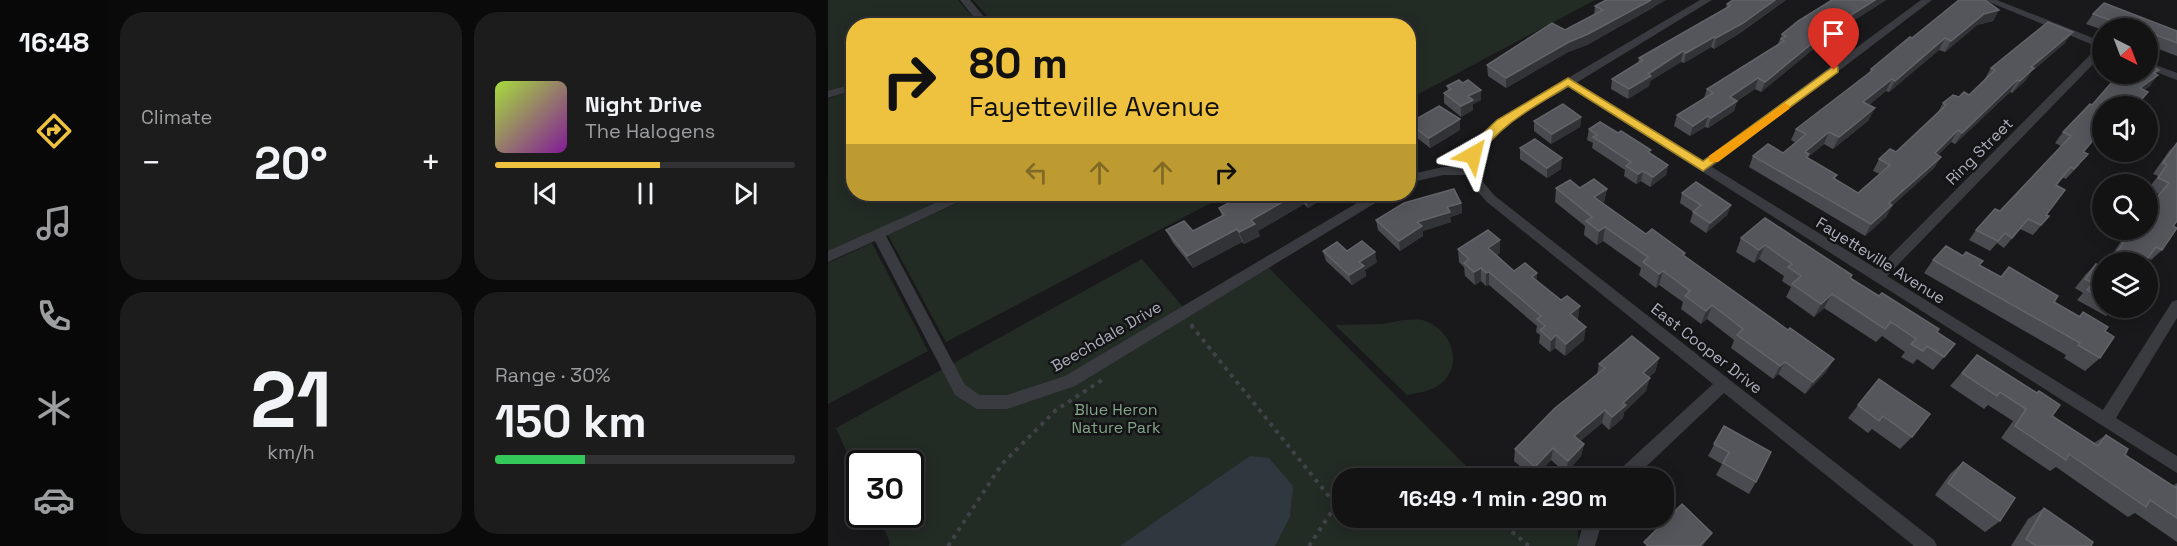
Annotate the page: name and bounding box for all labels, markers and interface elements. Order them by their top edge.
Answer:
pin [1808,8,1859,70]
icon: arrive [1817,17,1850,50]
north arrow [2092,18,2158,84]
map controls [2092,18,2158,318]
text: 16:48 [19,25,89,60]
text: 80 m [969,37,1068,90]
icon: right [870,42,948,120]
text: Fayetteville Avenue [969,89,1220,124]
text: Night Drive [585,90,702,118]
button: sound [2092,96,2158,162]
text: Climate [141,104,212,130]
icon: directions [33,110,75,152]
street label: Ring Street [1941,113,2018,190]
text: The Halogens [585,118,715,144]
position arrow [1441,123,1505,187]
text: 20° [254,135,328,192]
text: − [141,142,161,184]
text: + [421,142,441,184]
icon: left [1020,156,1053,189]
icon: ahead [1083,156,1116,189]
icon: ahead [1146,156,1179,189]
icon: right [1209,156,1242,189]
button: search [2092,174,2158,240]
icon: previous [529,177,562,210]
icon: pause [629,177,662,210]
icon: next [729,177,762,210]
icon: music [33,202,75,244]
street label: Fayetteville Avenue [1812,212,1949,309]
button: layers [2092,252,2158,318]
icon: phone [33,295,75,337]
street label: Beechdale Drive [1047,296,1165,377]
street label: East Cooper Drive [1647,298,1767,399]
text: 21 [250,350,332,450]
text: Range · 30% [495,362,610,388]
icon: climate [33,387,75,429]
text: 150 km [495,393,647,450]
park label: Blue Heron Nature Park [1071,399,1161,438]
text: km/h [267,439,315,465]
speed limit sign: 30 [846,450,924,528]
icon: car [33,479,75,521]
text: 16:49 · 1 min · 290 m [1399,484,1607,512]

